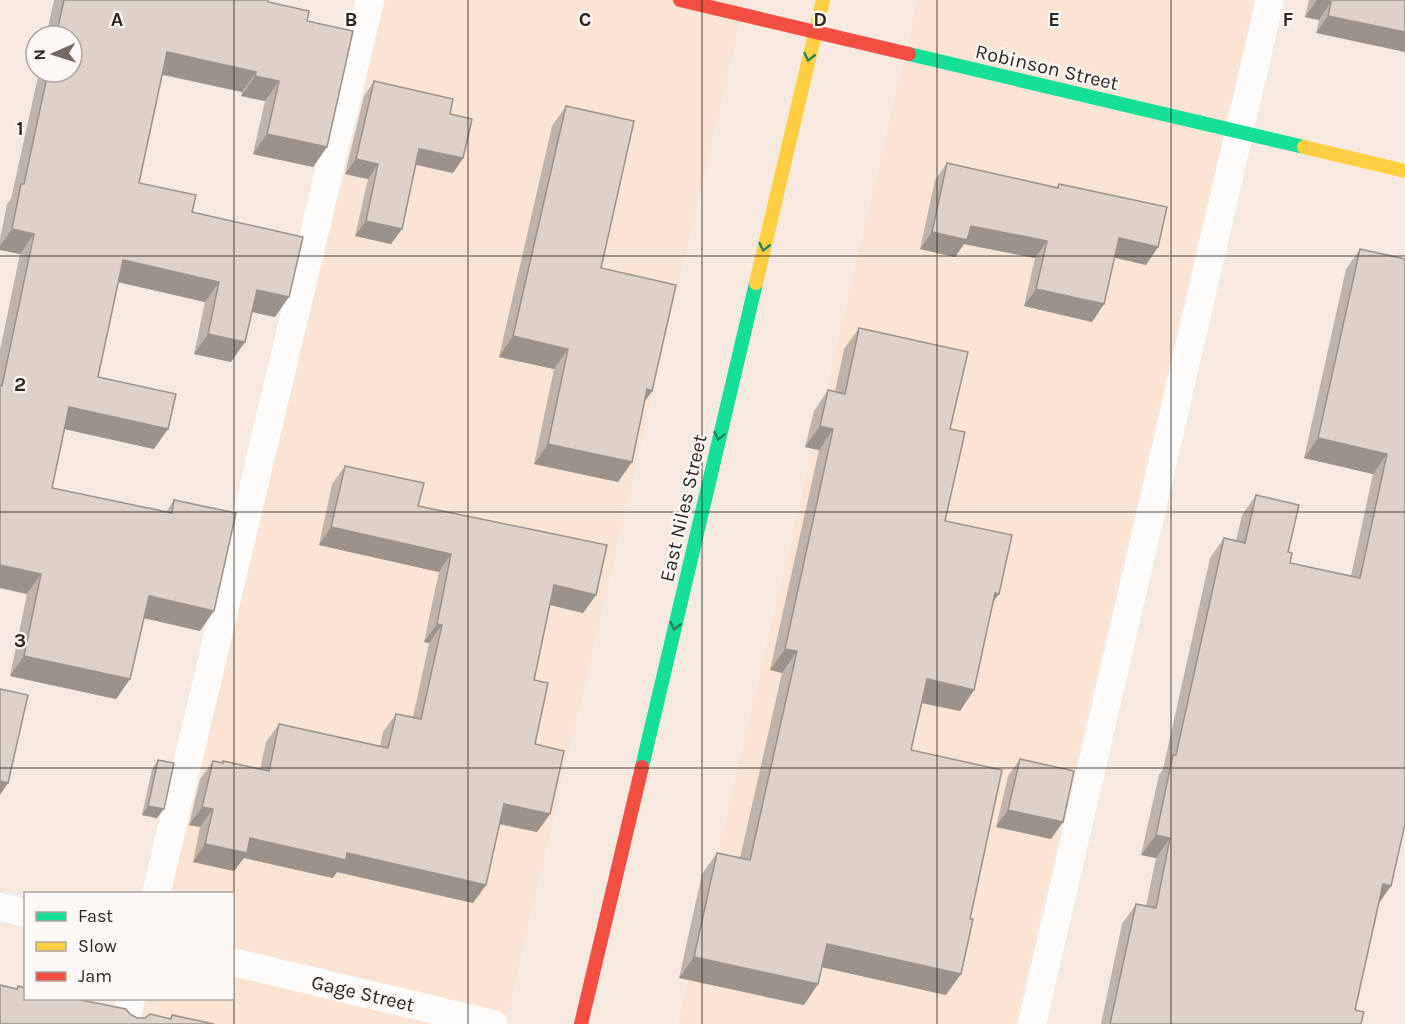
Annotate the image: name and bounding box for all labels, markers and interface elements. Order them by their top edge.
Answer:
text: A [111,8,124,31]
text: B [345,8,357,31]
text: C [579,8,591,31]
text: D [813,8,827,31]
text: E [1048,8,1060,31]
text: F [1283,8,1294,31]
north arrow [24,24,84,84]
street label: Robinson Street [973,40,1121,95]
text: N [30,49,49,61]
one-way arrow [803,52,816,62]
text: 1 [16,117,24,140]
one-way arrow [759,241,772,251]
text: 2 [14,373,26,396]
one-way arrow [714,431,727,441]
street label: East Niles Street [655,432,712,584]
one-way arrow [669,621,682,631]
text: 3 [14,629,26,652]
legend [24,892,234,1000]
text: Fast [78,905,113,927]
text: Slow [78,935,117,957]
text: Jam [78,965,112,987]
street label: Gage Street [309,970,417,1017]

